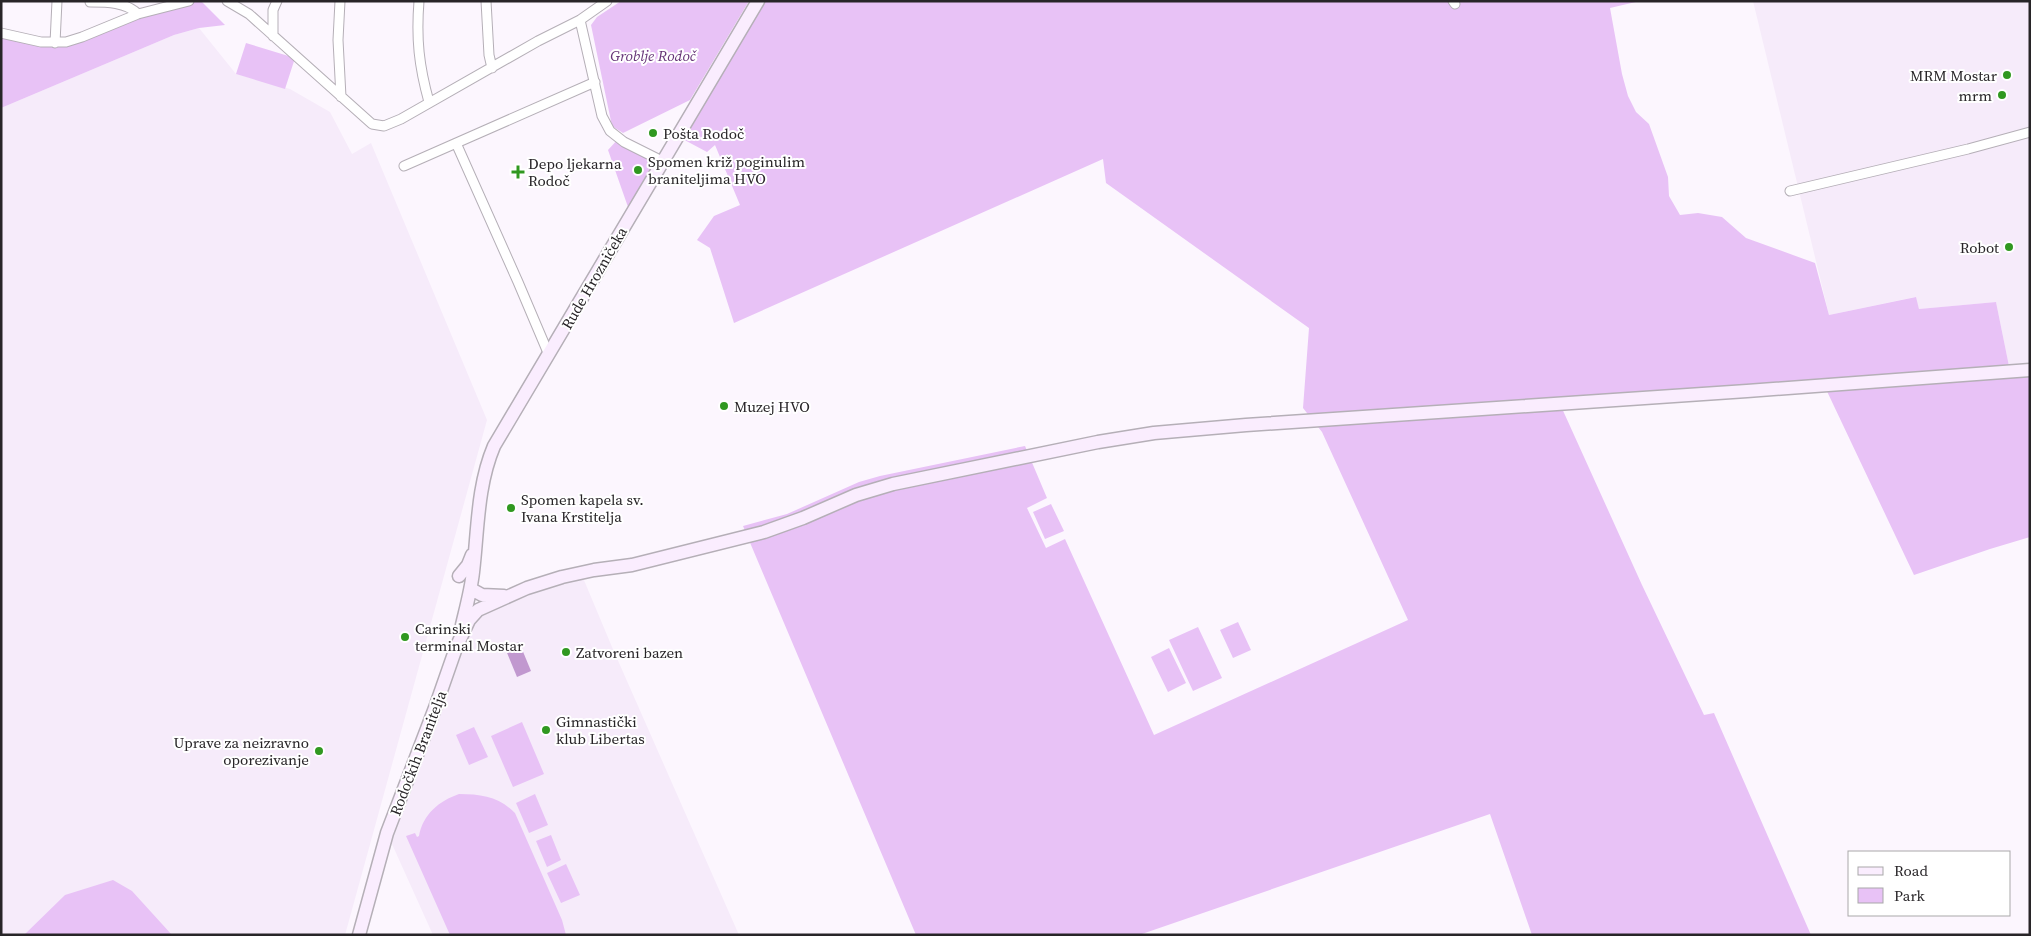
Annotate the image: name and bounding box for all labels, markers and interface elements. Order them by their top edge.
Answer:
park label: Groblje Rodoč [610,45,698,66]
place label: MRM Mostar [1910,65,1998,86]
marker: MRM Mostar [2001,69,2013,81]
place label: mrm [1959,85,1992,106]
marker: mrm [1996,89,2008,101]
place label: Pošta Rodoč [663,123,744,144]
marker: Pošta Rodoč [647,127,659,139]
place label: Spomen križ poginulim braniteljima HVO [648,151,806,189]
place label: Depo ljekarna Rodoč [528,153,622,191]
marker: Spomen križ poginulim braniteljima HVO [632,164,644,176]
marker: Depo ljekarna Rodoč [512,166,524,178]
street label: Rude Hrozničeka [556,223,632,333]
place label: Robot [1960,237,1999,258]
marker: Robot [2003,241,2015,253]
place label: Muzej HVO [734,396,810,417]
marker: Muzej HVO [718,400,730,412]
place label: Spomen kapela sv. Ivana Krstitelja [521,489,644,527]
marker: Spomen kapela sv. Ivana Krstitelja [505,502,517,514]
place label: Carinski terminal Mostar [415,618,524,656]
marker: Carinski terminal Mostar [399,631,411,643]
place label: Zatvoreni bazen [576,642,683,663]
marker: Zatvoreni bazen [560,646,572,658]
street label: Rodočkih Branitelja [384,687,452,819]
place label: Gimnastički klub Libertas [556,711,645,749]
marker: Gimnastički klub Libertas [540,724,552,736]
place label: Uprave za neizravno oporezivanje [174,732,309,770]
marker: Uprave za neizravno oporezivanje [313,745,325,757]
legend [1848,851,2011,916]
text: Road [1894,860,1928,881]
text: Park [1894,885,1926,906]

